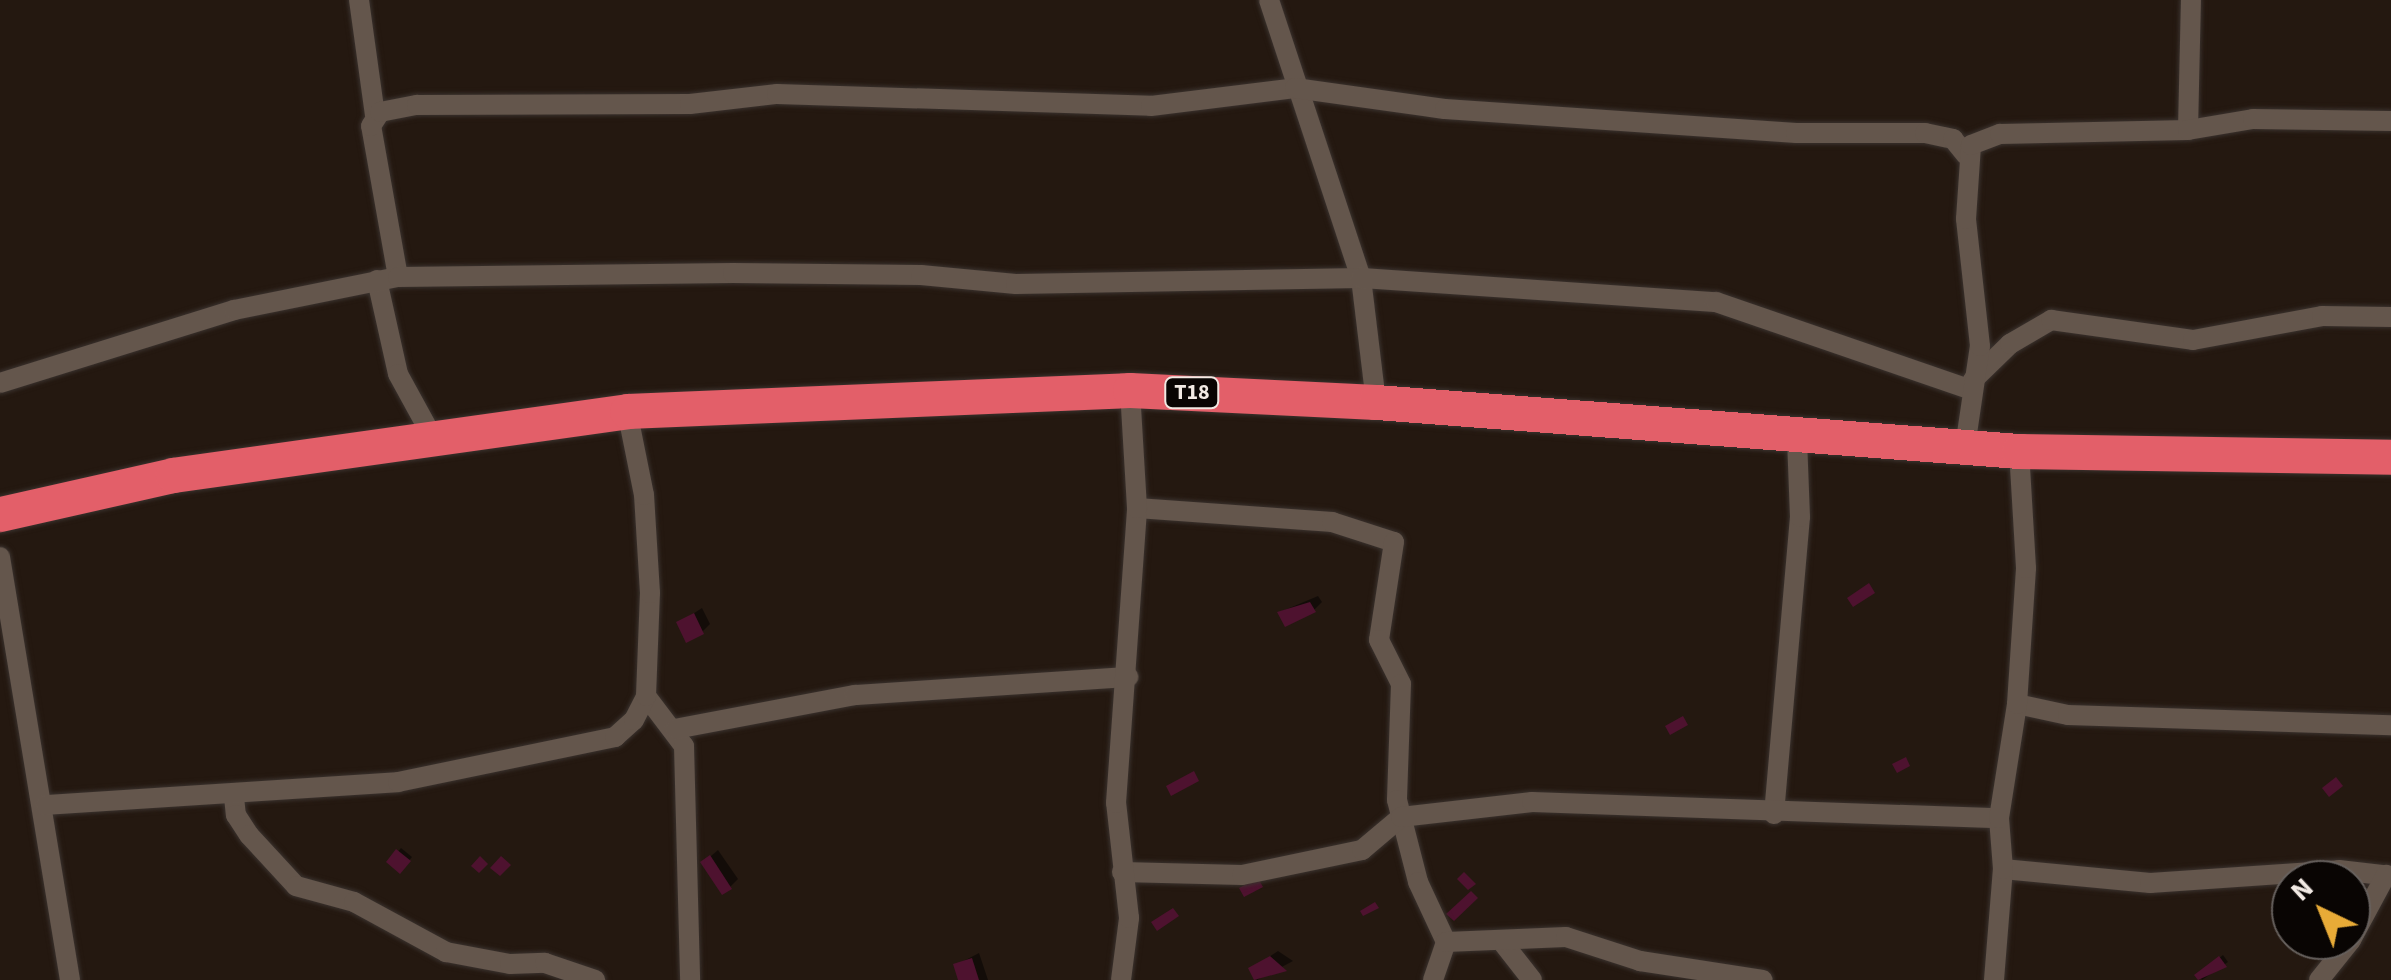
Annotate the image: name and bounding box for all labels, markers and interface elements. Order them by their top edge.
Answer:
road number: T18 [1162,376,1222,410]
north arrow [2271,860,2371,960]
text: N [2281,869,2322,911]

